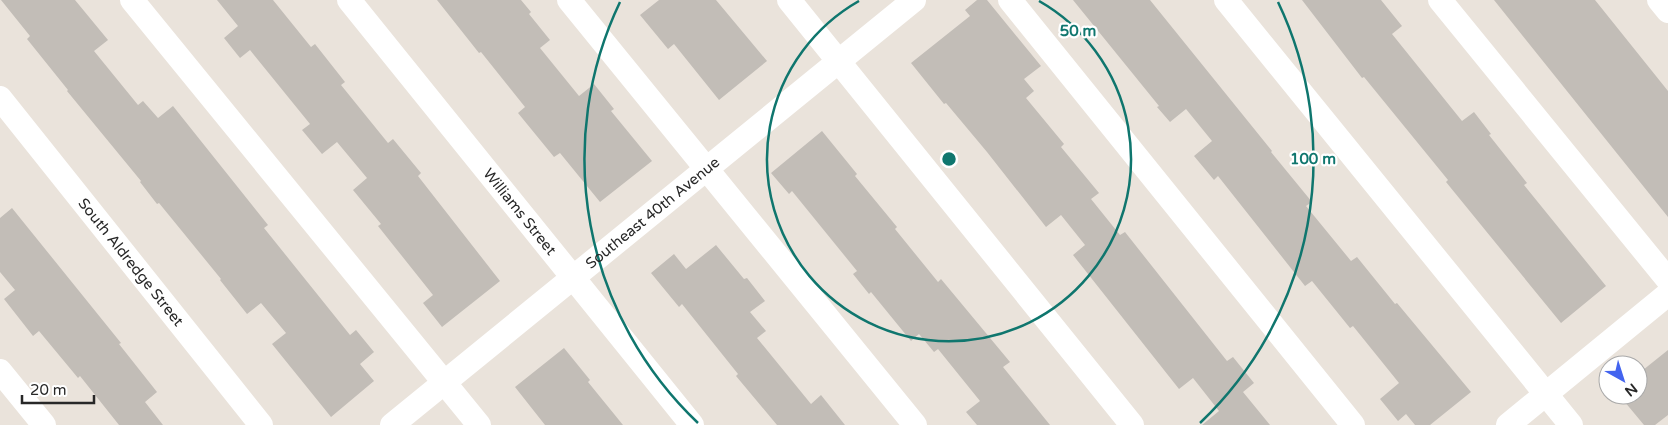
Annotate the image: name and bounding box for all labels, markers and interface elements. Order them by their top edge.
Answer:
text: 50 m [1060,22,1096,40]
centre of rings [940,150,958,168]
text: 100 m [1290,150,1336,168]
street label: Southeast 40th Avenue [582,153,723,273]
street label: Williams Street [479,165,560,259]
street label: South Aldredge Street [74,194,188,330]
north arrow [1598,355,1648,405]
scale bar [22,372,95,404]
text: N [1621,380,1641,400]
text: 20 m [30,381,67,399]

